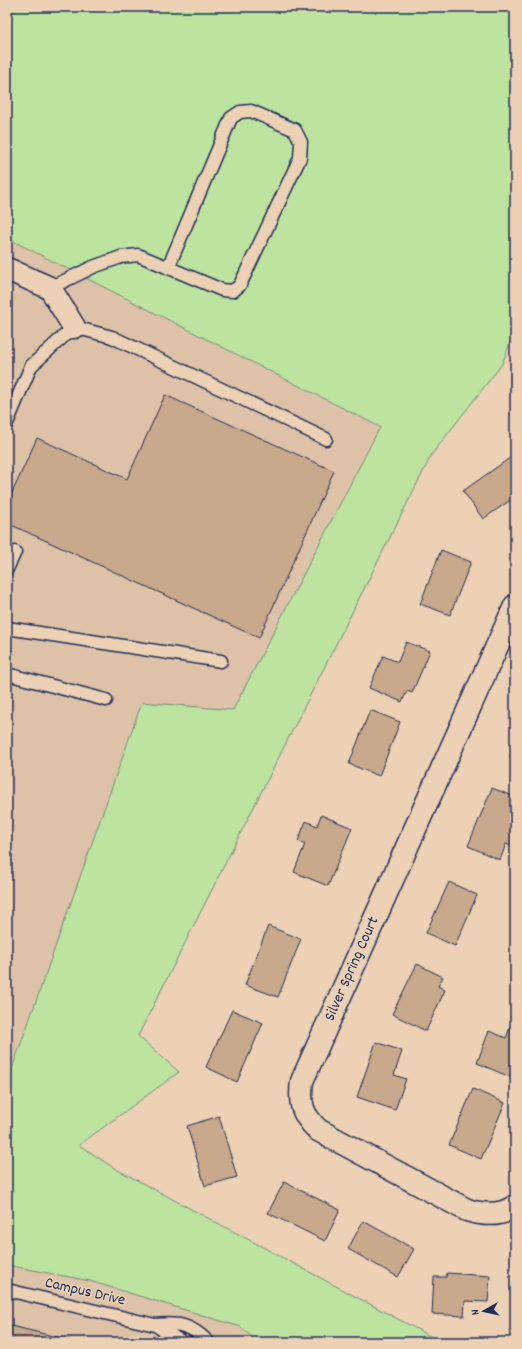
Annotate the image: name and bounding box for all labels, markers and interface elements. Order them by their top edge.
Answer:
street label: Silver Spring Court [319,913,385,1025]
street label: Campus Drive [43,1272,127,1312]
north arrow [464,1291,504,1331]
text: N [468,1308,484,1316]

